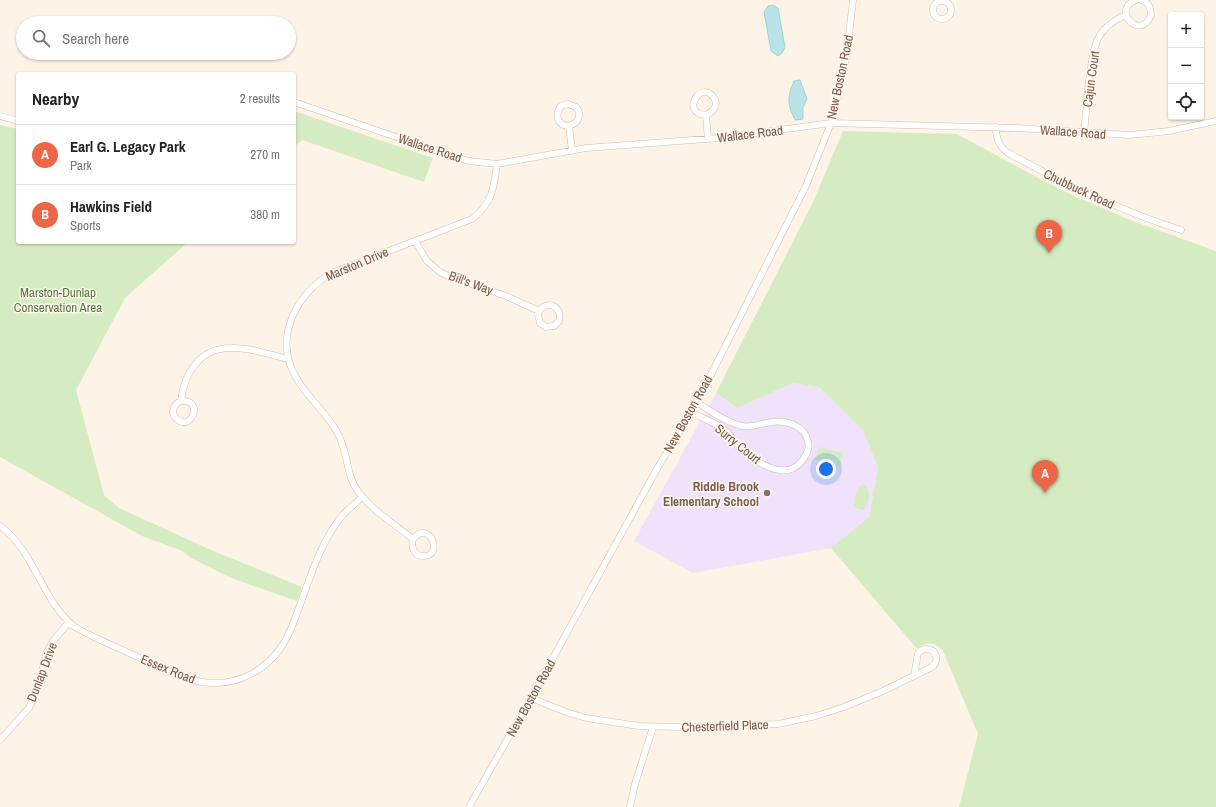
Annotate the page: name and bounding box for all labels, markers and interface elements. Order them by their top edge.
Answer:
map controls [1168,12,1204,120]
button: + [1168,12,1204,48]
search box [16,16,296,60]
icon: search [30,27,52,49]
text: Search here [62,28,129,49]
street label: New Boston Road [823,33,857,121]
button: − [1168,48,1204,84]
street label: Cajun Court [1079,50,1103,108]
button: locate [1168,84,1204,120]
text: Nearby [32,87,79,110]
text: 2 results [240,90,280,107]
street label: Wallace Road [1040,121,1107,143]
street label: Wallace Road [716,122,784,146]
street label: Wallace Road [396,130,464,166]
text: Earl G. Legacy Park [70,136,186,157]
text: A [41,146,49,163]
text: 270 m [250,146,280,163]
text: Park [70,157,92,174]
street label: Chubbuck Road [1041,165,1117,213]
text: Hawkins Field [70,196,152,217]
text: B [41,206,49,223]
text: 380 m [250,206,280,223]
text: Sports [70,217,101,234]
pin: B [1036,220,1062,253]
street label: Marston Drive [323,243,391,285]
street label: Bill's Way [446,267,496,299]
park label: Marston-Dunlap Conservation Area [14,284,102,316]
street label: New Boston Road [660,372,716,456]
street label: Surry Court [711,420,765,468]
your location [816,459,836,479]
pin: A [1032,460,1058,493]
place label: Riddle Brook Elementary School [663,478,759,510]
marker: Riddle Brook Elementary School [762,488,772,498]
street label: Dunlap Drive [23,640,61,704]
street label: Essex Road [138,650,198,688]
street label: New Boston Road [503,656,559,740]
street label: Chesterfield Place [681,716,769,736]

